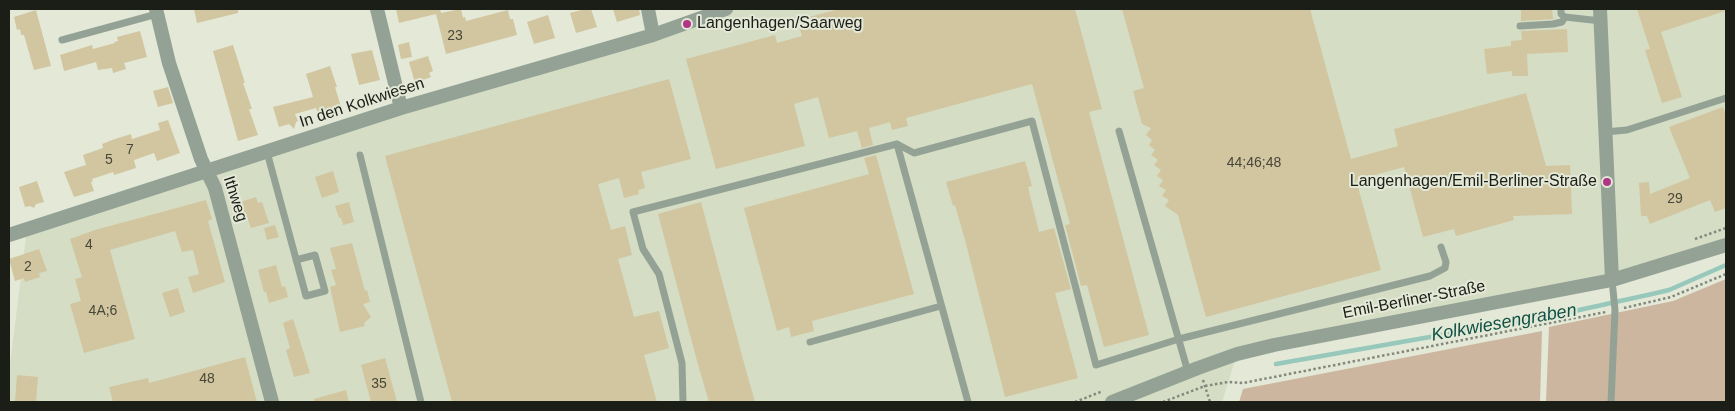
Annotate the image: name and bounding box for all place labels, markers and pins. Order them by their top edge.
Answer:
place label: Langenhagen/Saarweg [697,14,862,34]
marker: Langenhagen/Saarweg [681,18,693,30]
place label: Langenhagen/Emil-Berliner-Straße [1350,172,1597,192]
marker: Langenhagen/Emil-Berliner-Straße [1601,176,1613,188]

